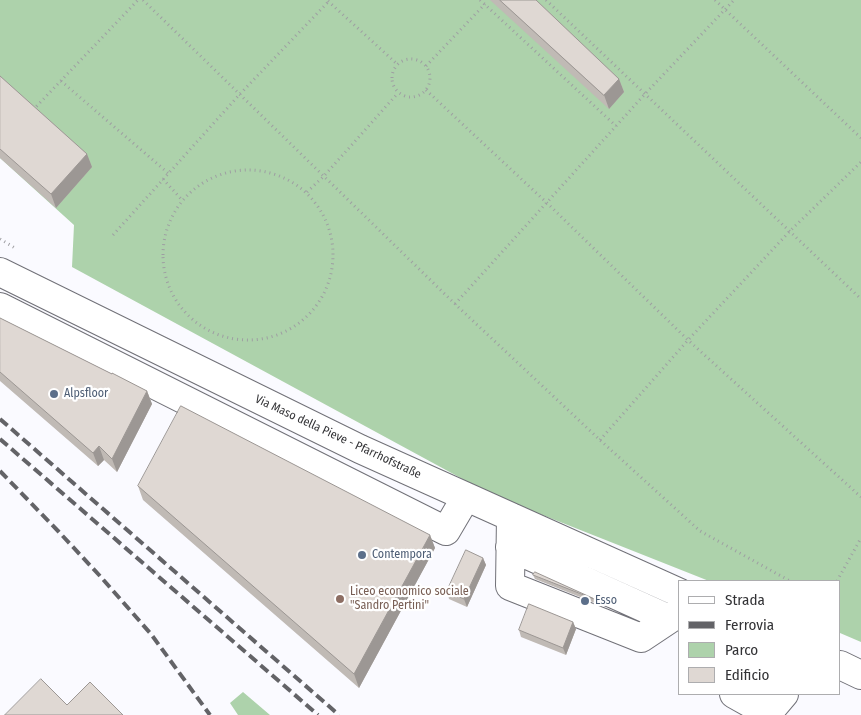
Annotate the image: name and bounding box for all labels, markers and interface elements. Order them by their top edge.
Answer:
place label: Alpsfloor [64,387,108,401]
marker: Alpsfloor [48,388,60,400]
street label: Via Maso della Pieve - Pfarrhofstraße [253,392,423,482]
place label: Contempora [372,548,432,562]
marker: Contempora [356,549,368,561]
legend [678,580,841,695]
place label: Liceo economico sociale "Sandro Pertini" [350,585,469,613]
text: Strada [725,591,765,609]
marker: Liceo economico sociale "Sandro Pertini" [334,593,346,605]
place label: Esso [595,594,617,608]
marker: Esso [579,595,591,607]
text: Ferrovia [725,616,774,634]
text: Parco [725,641,758,659]
text: Edificio [725,666,770,684]

